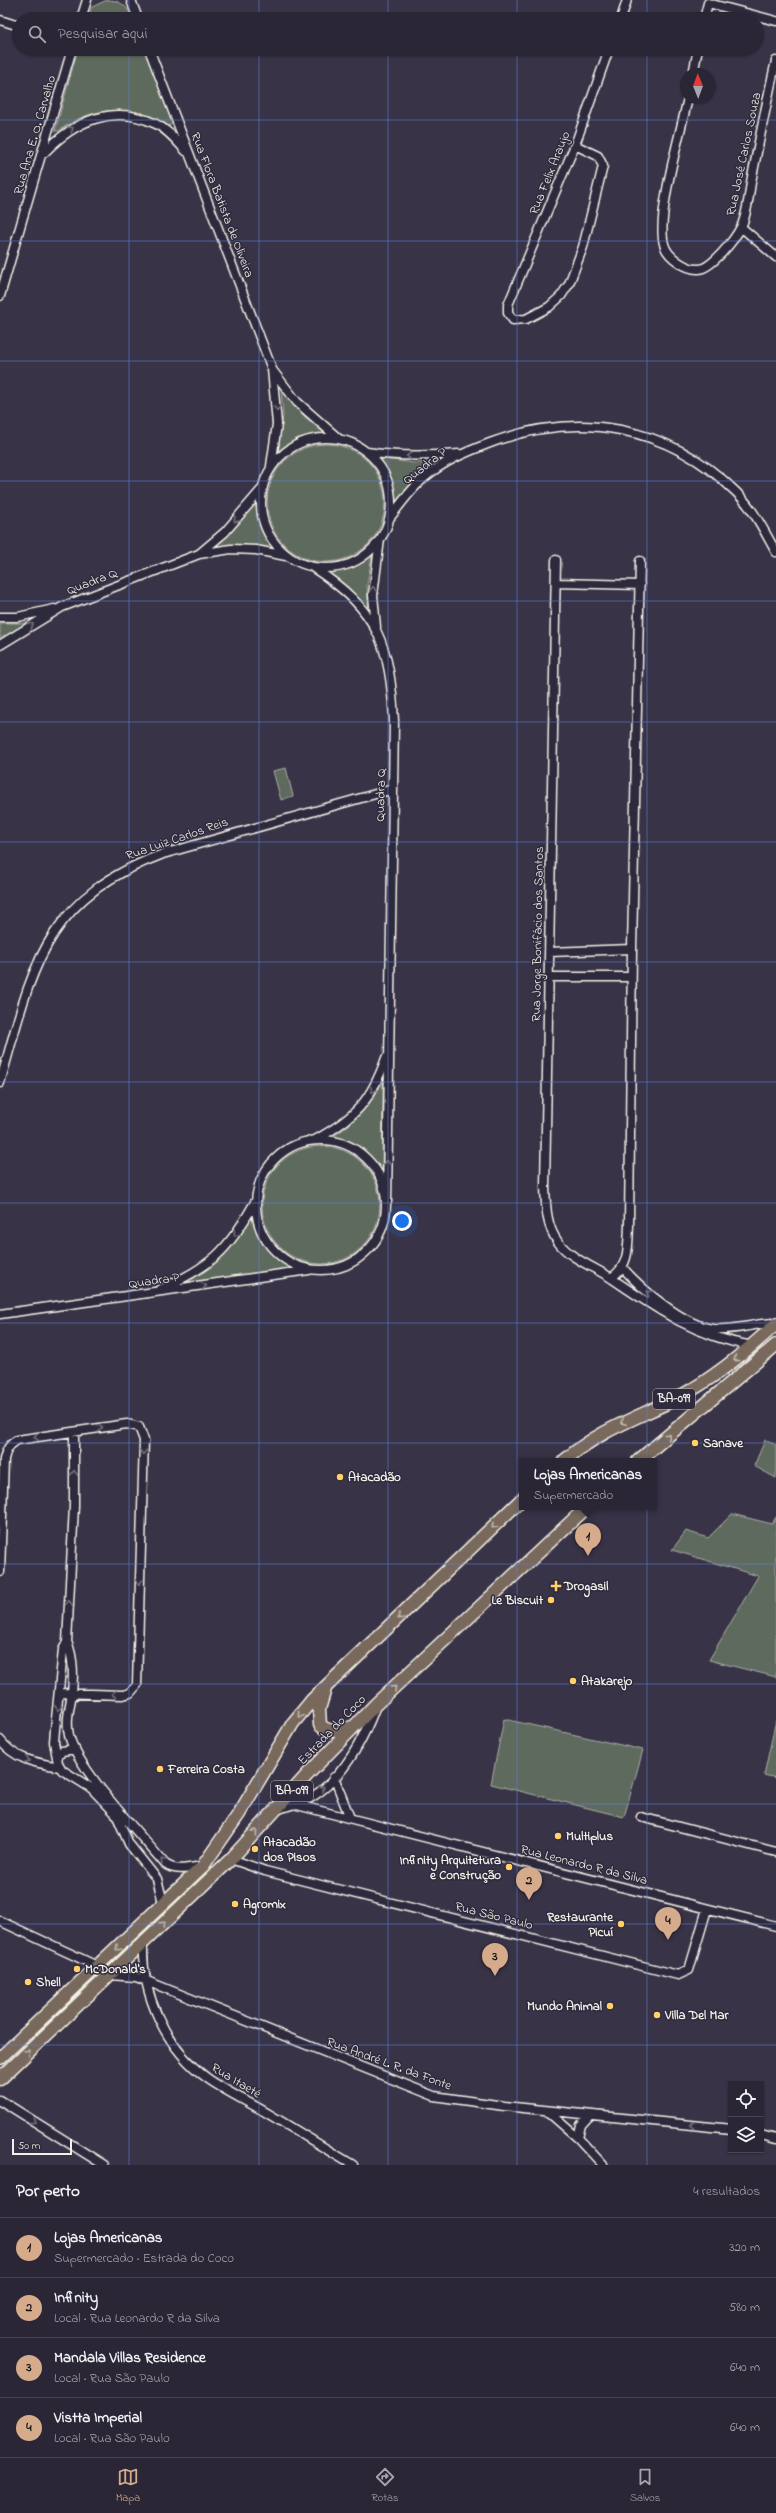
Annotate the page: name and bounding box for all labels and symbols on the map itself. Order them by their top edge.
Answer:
north arrow [680,68,716,104]
street label: Rua Ana E. O. Carvalho [9,73,61,197]
street label: Rua José Carlos Souza [722,91,766,217]
one-way arrow [67,126,74,134]
street label: Rua Felix Araujo [525,128,575,218]
street label: Rua Flora Batista de Oliveira [185,130,259,280]
one-way arrow [272,405,281,411]
street label: Quadra P [399,443,451,489]
one-way arrow [406,452,412,461]
one-way arrow [234,516,241,523]
street label: Quadra Q [64,563,121,600]
one-way arrow [369,586,378,592]
one-way arrow [27,623,34,630]
street label: Quadra Q [371,768,391,822]
street label: Rua Luiz Carlos Reis [123,812,231,865]
street label: Rua Jorge Bonifácio dos Santos [527,846,550,1022]
one-way arrow [371,1086,378,1093]
one-way arrow [383,1160,391,1166]
your location [392,1211,412,1231]
one-way arrow [234,1230,241,1237]
street label: Quadra P [127,1268,181,1294]
one-way arrow [201,1282,207,1291]
one-way arrow [647,1291,654,1298]
one-way arrow [733,1354,740,1361]
road number: BA-099 [653,1389,695,1409]
one-way arrow [620,1417,627,1425]
one-way arrow [97,1424,103,1433]
one-way arrow [33,1432,39,1441]
one-way arrow [663,1434,670,1441]
place label: Sanave [703,1434,744,1453]
marker: Sanave [690,1438,700,1448]
one-way arrow [139,1449,148,1455]
place label: Atacadão [348,1468,401,1487]
one-way arrow [70,1470,78,1476]
marker: Atacadão [335,1472,345,1482]
one-way arrow [491,1522,499,1529]
pin: 1 [575,1523,601,1556]
place label: Drogasil [563,1577,608,1598]
one-way arrow [135,1579,143,1585]
marker: Drogasil [551,1581,561,1591]
place label: Le Biscuit [492,1591,544,1610]
marker: Le Biscuit [546,1595,556,1605]
one-way arrow [64,1600,73,1606]
one-way arrow [398,1612,405,1619]
place label: Atakarejo [581,1672,633,1691]
marker: Atakarejo [568,1676,578,1686]
one-way arrow [389,1685,397,1693]
one-way arrow [111,1690,117,1698]
street label: Estrada do Coco [293,1690,371,1769]
one-way arrow [54,1705,63,1711]
one-way arrow [297,1710,304,1718]
one-way arrow [24,1755,31,1763]
place label: Ferreira Costa [167,1760,245,1779]
marker: Ferreira Costa [155,1764,165,1774]
road number: BA-099 [271,1781,313,1801]
one-way arrow [317,1786,325,1793]
place label: Multiplus [566,1827,613,1846]
one-way arrow [250,1829,258,1837]
marker: Multiplus [553,1831,563,1841]
place label: Atacadão dos Pisos [263,1833,316,1867]
street label: Rua Leonardo R da Silva [519,1840,649,1890]
marker: Atacadão dos Pisos [250,1844,260,1854]
place label: Infinity Arquitetura e Construção [399,1851,501,1885]
one-way arrow [160,1858,168,1866]
marker: Infinity Arquitetura e Construção [504,1862,514,1872]
pin: 2 [516,1867,542,1900]
place label: Agromix [243,1895,286,1916]
street label: Rua São Paulo [453,1897,535,1935]
marker: Agromix [230,1899,240,1909]
pin: 4 [655,1907,681,1940]
place label: Restaurante Picuí [546,1908,614,1942]
marker: Restaurante Picuí [616,1919,626,1929]
one-way arrow [158,1921,166,1929]
pin: 3 [482,1943,508,1976]
one-way arrow [115,1944,123,1951]
place label: McDonald's [85,1960,146,1979]
marker: McDonald's [72,1964,82,1974]
place label: Shell [36,1973,61,1992]
marker: Shell [23,1977,33,1987]
place label: Mundo Animal [527,1997,602,2016]
marker: Mundo Animal [605,2001,615,2011]
place label: Villa Del Mar [664,2006,729,2025]
marker: Villa Del Mar [652,2010,662,2020]
street label: Rua André L. R. da Fonte [324,2033,454,2096]
one-way arrow [23,2049,31,2057]
street label: Rua Itaeté [207,2059,265,2103]
one-way arrow [29,2116,36,2123]
one-way arrow [689,2121,695,2130]
scale bar [12,2137,72,2156]

